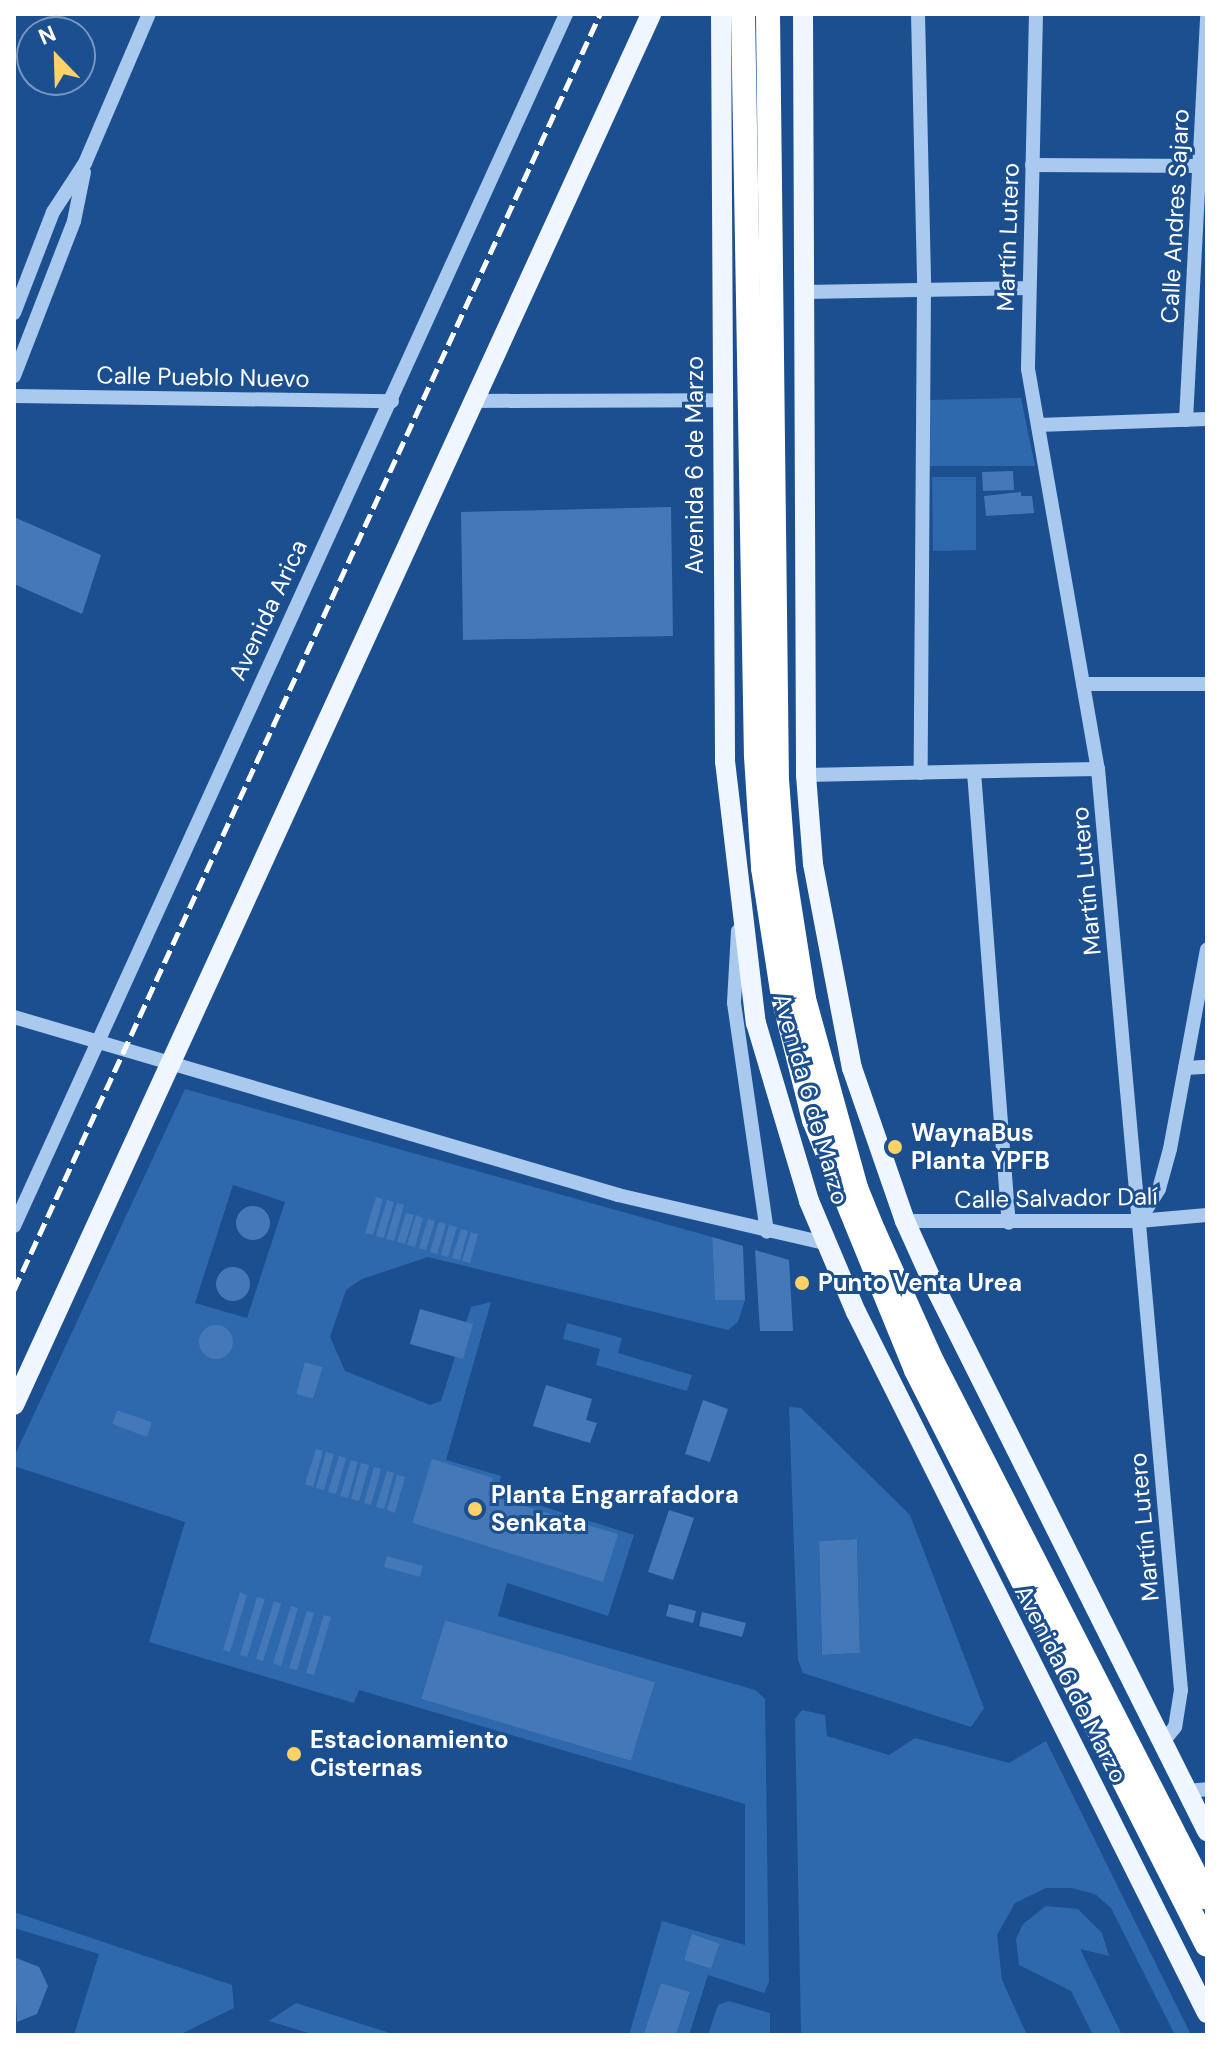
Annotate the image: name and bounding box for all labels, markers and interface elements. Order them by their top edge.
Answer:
north arrow [16,16,96,96]
text: N [34,19,60,52]
street label: Calle Andres Sajaro [1155,108,1195,324]
street label: Martín Lutero [991,162,1025,312]
street label: Avenida 6 de Marzo [681,356,709,574]
street label: Calle Pueblo Nuevo [96,361,310,393]
street label: Avenida Arica [223,535,313,685]
street label: Martín Lutero [1065,806,1107,956]
street label: Avenida 6 de Marzo [767,990,855,1208]
place label: WaynaBus Planta YPFB [911,1119,1050,1175]
marker: WaynaBus Planta YPFB [886,1138,904,1156]
street label: Calle Salvador Dalí [954,1182,1158,1214]
place label: Punto Venta Urea [818,1269,1022,1297]
marker: Punto Venta Urea [793,1274,811,1292]
street label: Martín Lutero [1123,1452,1165,1602]
place label: Planta Engarrafadora Senkata [491,1481,739,1537]
marker: Planta Engarrafadora Senkata [466,1500,484,1518]
street label: Avenida 6 de Marzo [1009,1580,1133,1788]
place label: Estacionamiento Cisternas [310,1726,509,1782]
marker: Estacionamiento Cisternas [285,1745,303,1763]

